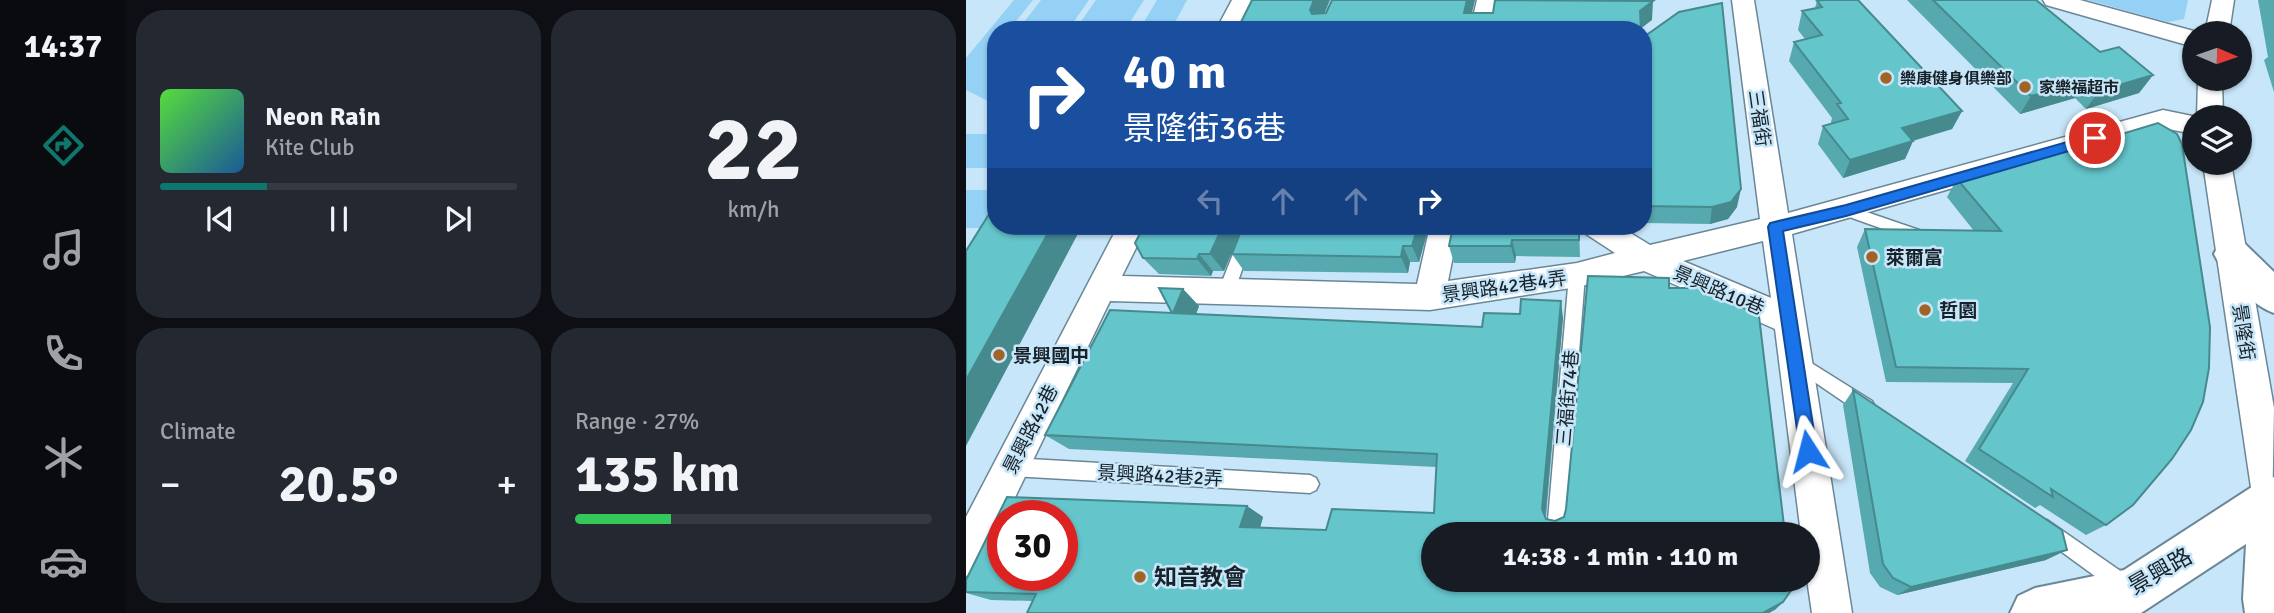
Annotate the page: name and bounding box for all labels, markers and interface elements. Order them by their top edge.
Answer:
north arrow [2182,21,2252,91]
map controls [2182,21,2252,175]
text: 14:37 [24,27,102,66]
text: 40 m [1123,42,1226,102]
icon: right [1008,49,1099,140]
place label: 樂康健身俱樂部 [1900,69,2012,89]
marker: 樂康健身俱樂部 [1878,70,1894,86]
place label: 家樂福超市 [2039,78,2119,98]
marker: 家樂福超市 [2017,79,2033,95]
street label: 三福街 [1743,88,1775,148]
text: 22 [704,93,803,206]
text: Neon Rain [265,101,381,133]
button: layers [2182,105,2252,175]
pin [2065,108,2125,168]
text: 景隆街36巷 [1123,109,1286,148]
icon: arrive [2076,119,2114,157]
icon: directions [39,121,88,170]
text: Kite Club [265,133,354,162]
icon: left [1191,182,1229,220]
icon: ahead [1264,182,1302,220]
icon: ahead [1337,182,1375,220]
icon: right [1410,182,1448,220]
text: km/h [727,195,780,224]
icon: previous [201,200,239,238]
icon: pause [320,200,358,238]
icon: next [439,200,477,238]
icon: music [39,225,88,274]
place label: 萊爾富 [1886,246,1943,270]
marker: 萊爾富 [1864,249,1880,265]
street label: 景興路10巷 [1669,261,1768,321]
street label: 景興路42巷4弄 [1440,266,1568,308]
place label: 哲園 [1939,299,1977,323]
marker: 哲園 [1917,302,1933,318]
street label: 景隆街 [2227,302,2259,362]
icon: phone [39,329,88,378]
place label: 景興國中 [1013,344,1089,368]
marker: 景興國中 [991,347,1007,363]
street label: 三福街74巷 [1552,349,1584,447]
street label: 景興路42巷 [998,381,1063,478]
text: Range · 27% [575,407,699,436]
position arrow [1771,414,1845,488]
text: Climate [160,417,236,446]
icon: climate [39,433,88,482]
text: 135 km [575,442,740,506]
text: 20.5° [279,452,398,516]
text: − [160,461,181,508]
text: + [496,461,517,508]
street label: 景興路42巷2弄 [1097,461,1223,491]
speed limit sign: 30 [987,500,1078,591]
icon: car [39,537,88,586]
text: 14:38 · 1 min · 110 m [1503,541,1738,573]
street label: 景興路 [2123,542,2197,601]
place label: 知音教會 [1154,563,1246,592]
marker: 知音教會 [1132,569,1148,585]

